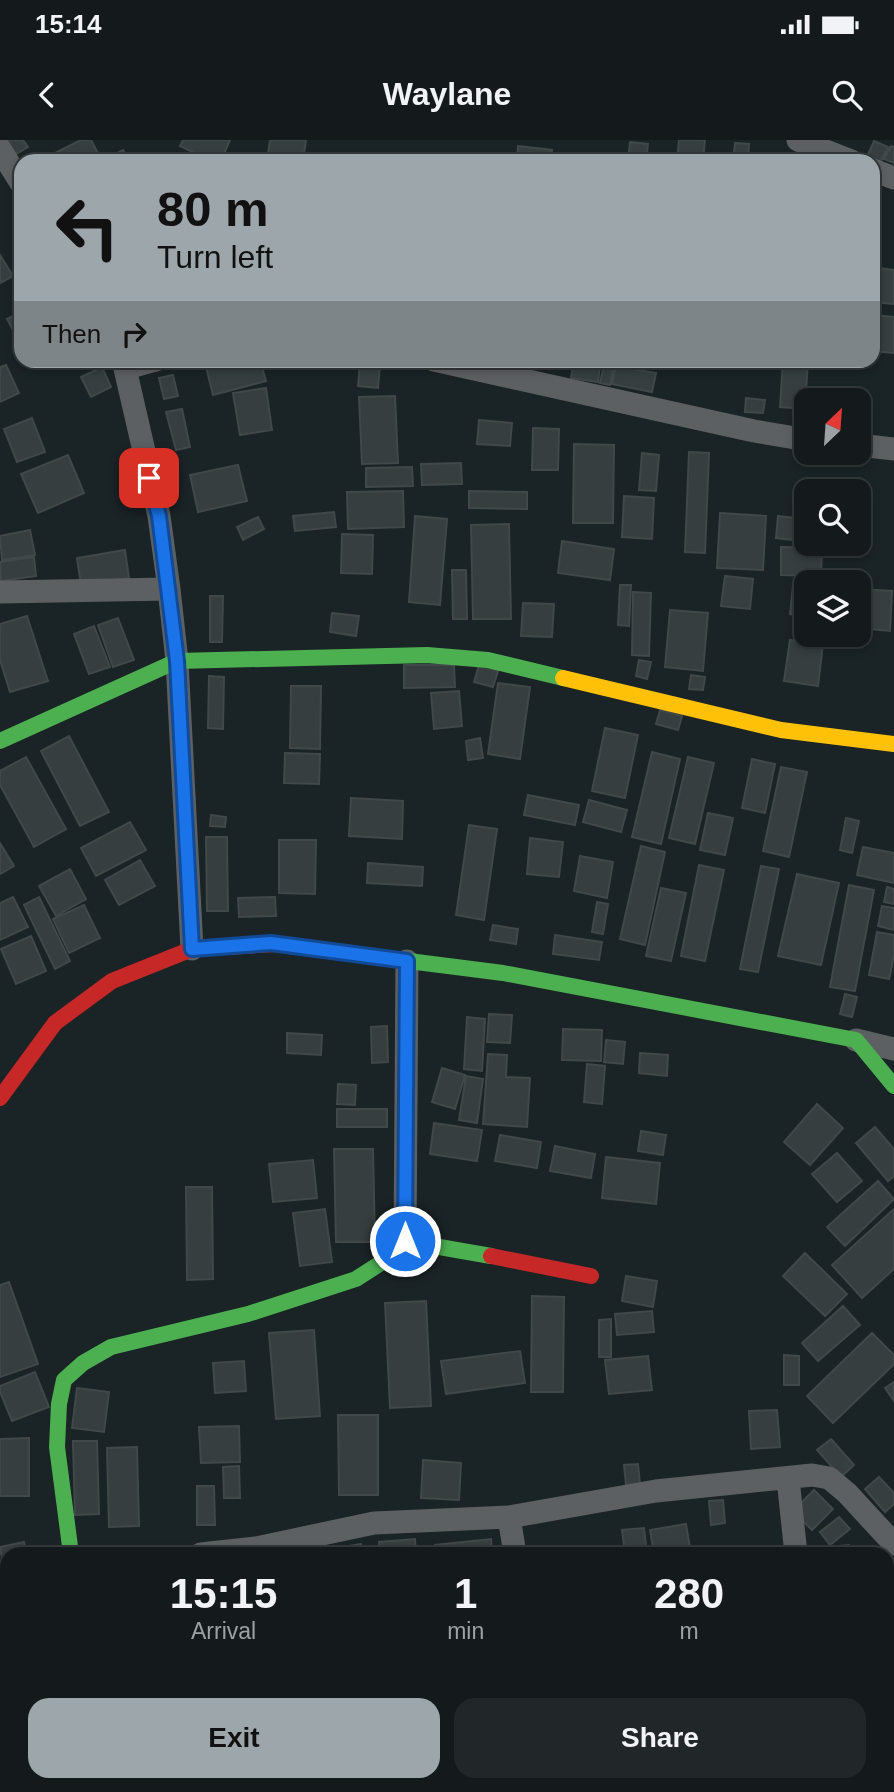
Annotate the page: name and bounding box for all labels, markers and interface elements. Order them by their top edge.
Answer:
text: 15:14 [35,9,102,39]
icon: back [28,76,66,114]
text: Waylane [383,76,511,112]
icon: search [828,76,866,114]
icon: left [42,182,133,273]
text: 80 m [157,182,269,236]
text: Turn left [157,239,273,275]
icon: right [115,315,153,353]
text: Then [42,319,101,349]
north arrow [794,388,872,466]
map controls [794,388,871,647]
pin [119,448,179,508]
icon: arrive [130,459,168,497]
button: search [794,479,871,556]
button: layers [794,570,871,647]
position arrow [368,1204,442,1278]
text: 15:15 [170,1570,277,1617]
text: 1 [454,1570,477,1617]
text: 280 [654,1570,724,1617]
text: Arrival [191,1618,256,1644]
text: min [447,1618,484,1644]
text: m [680,1618,699,1644]
button: Exit [28,1698,440,1778]
button: Share [454,1698,866,1778]

